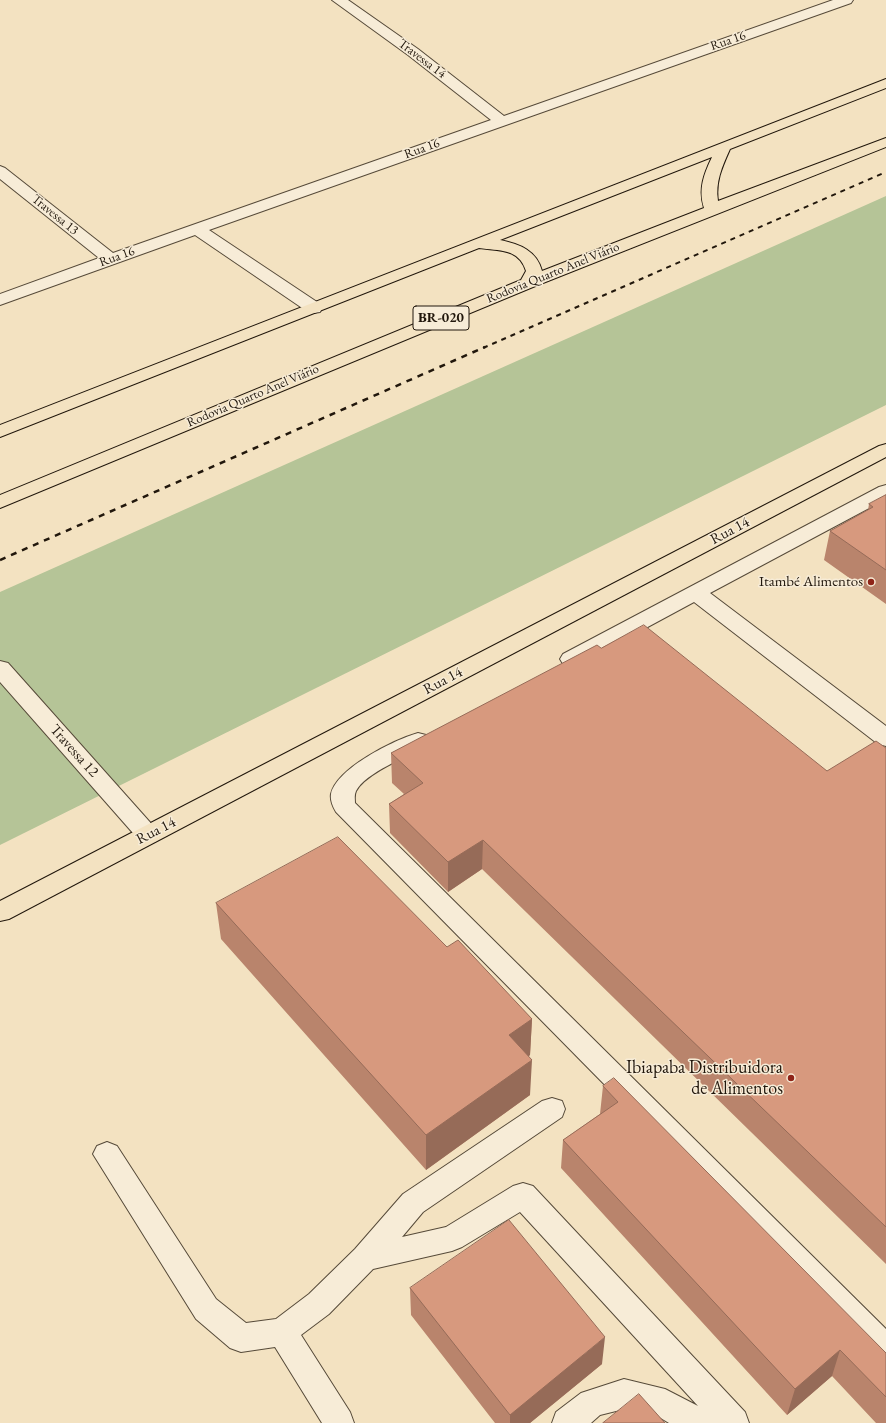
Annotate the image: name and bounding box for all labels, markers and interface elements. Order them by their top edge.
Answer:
street label: Rua 16 [708,28,748,54]
street label: Travessa 14 [395,36,449,82]
street label: Rua 16 [402,135,442,163]
street label: Travessa 13 [28,191,82,239]
street label: Rodovia Quarto Anel Viário [484,239,622,307]
street label: Rua 16 [97,243,137,271]
road number: BR-020 [413,306,469,330]
street label: Rodovia Quarto Anel Viário [185,361,321,431]
street label: Rua 14 [707,513,753,549]
place label: Itambé Alimentos [759,573,863,591]
marker: Itambé Alimentos [866,577,876,587]
street label: Rua 14 [420,663,466,699]
street label: Travessa 12 [46,721,102,781]
street label: Rua 14 [133,813,179,849]
place label: Ibiapaba Distribuidora de Alimentos [626,1057,783,1100]
marker: Ibiapaba Distribuidora de Alimentos [786,1073,796,1083]

